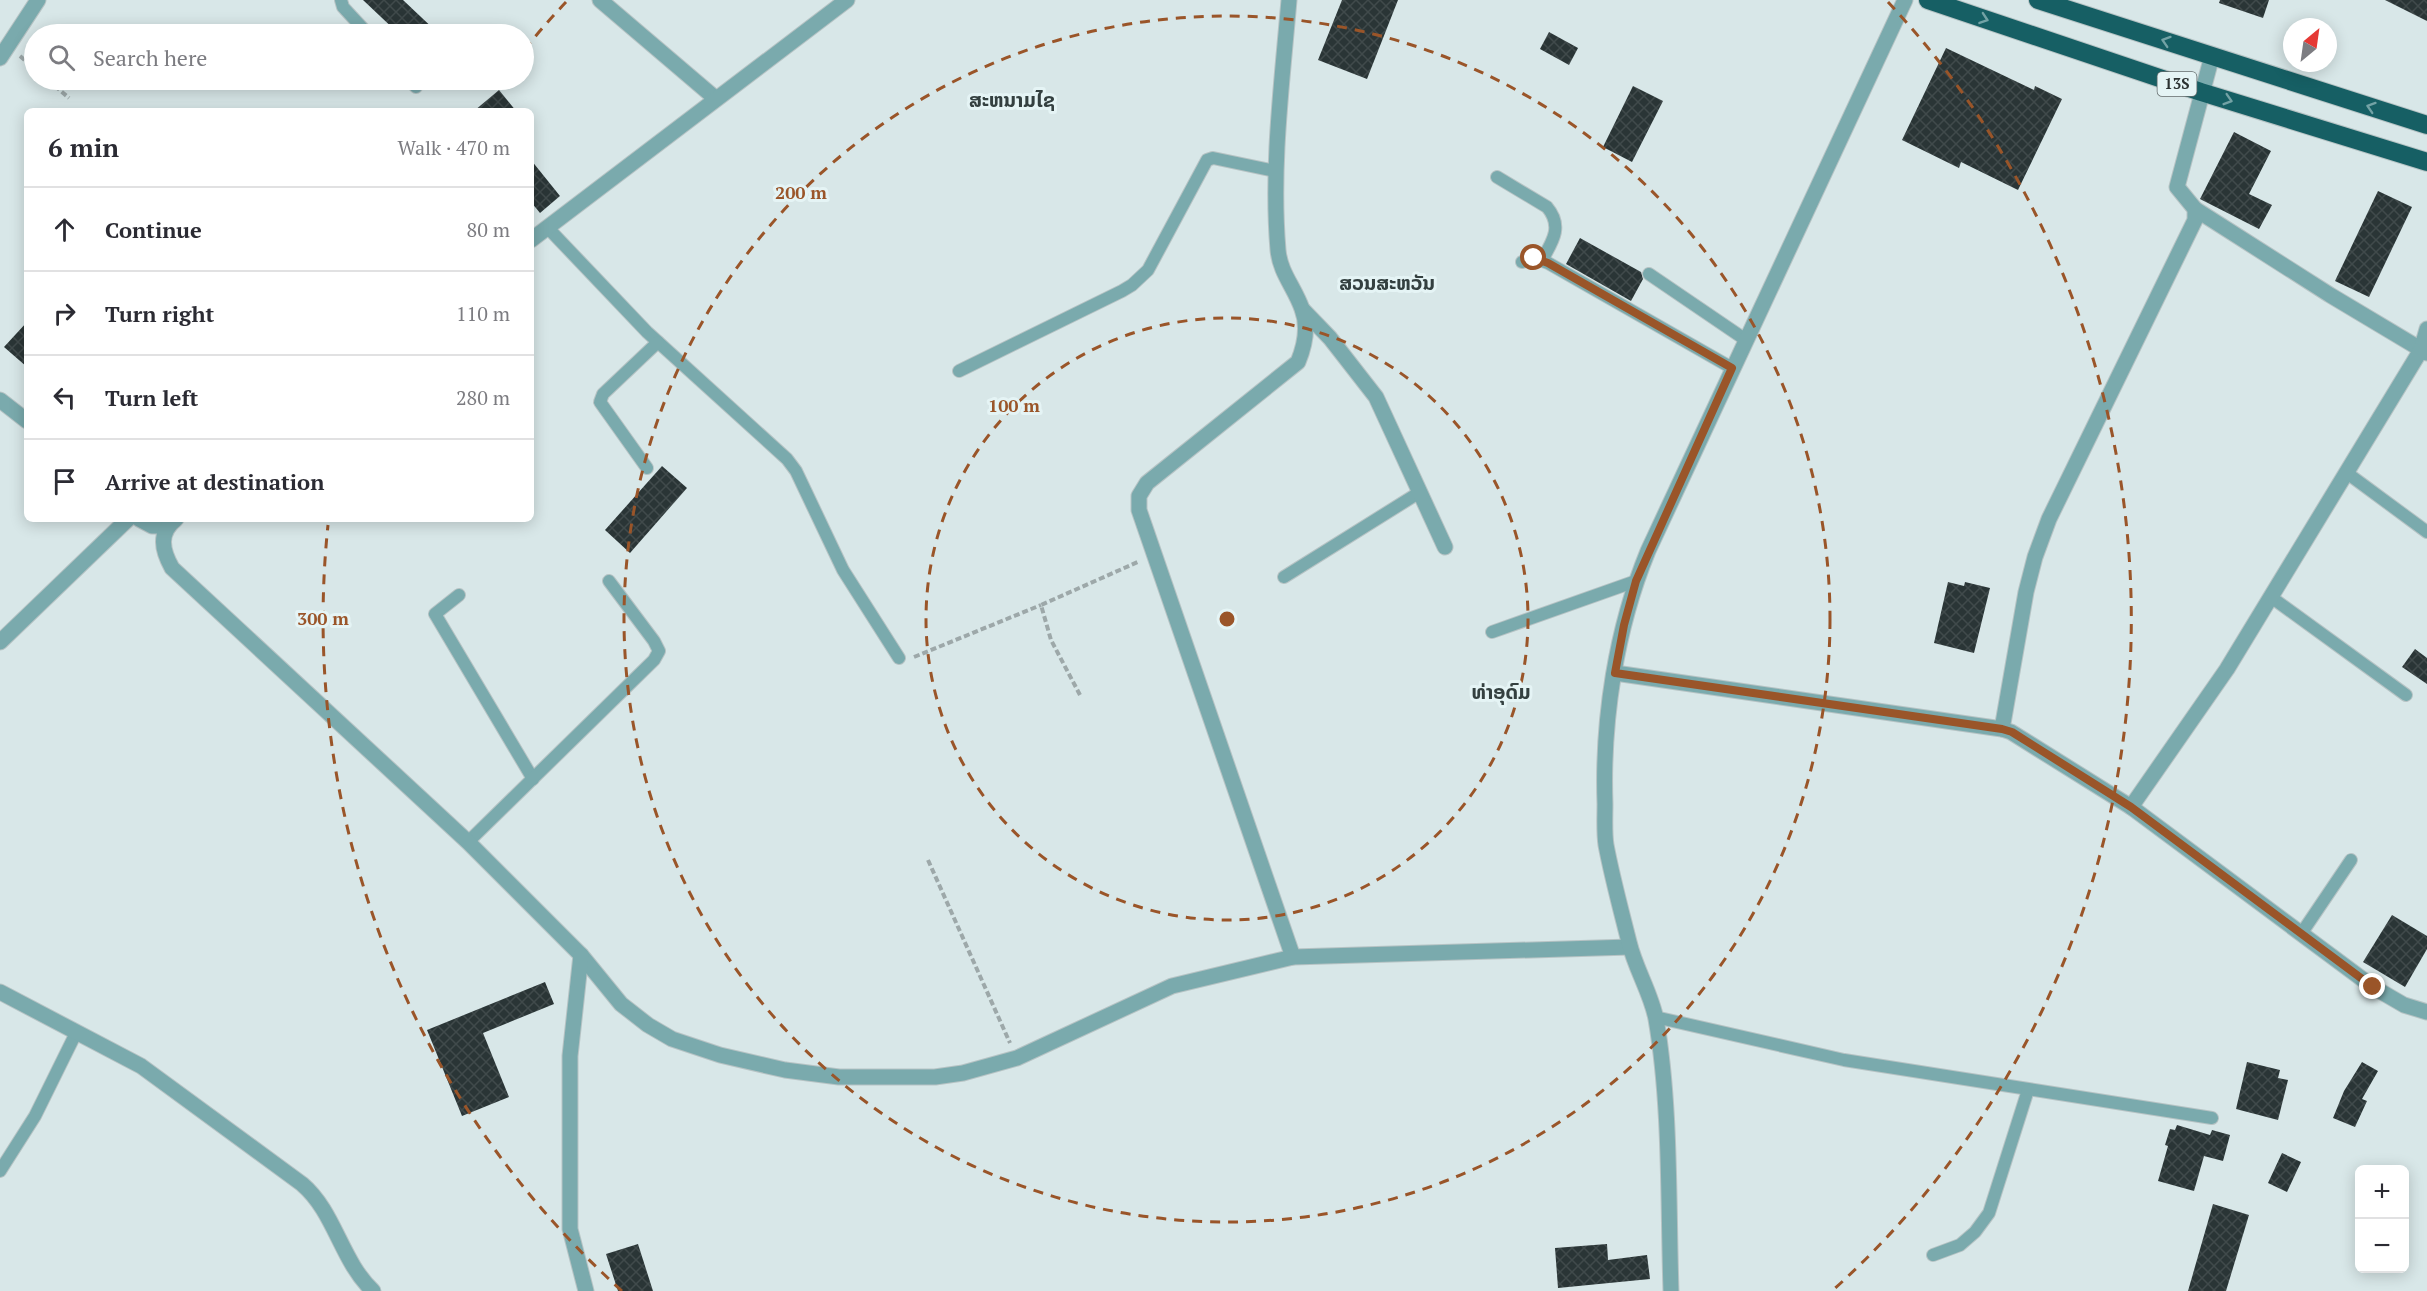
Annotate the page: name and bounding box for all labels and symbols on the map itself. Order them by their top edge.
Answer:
one-way arrow [1978,11,1989,24]
north arrow [2283,18,2337,72]
one-way arrow [2161,36,2172,49]
road number: 13S [2158,72,2196,96]
district label: ສະຫນາມໄຊ [969,86,1055,113]
one-way arrow [2222,93,2233,106]
one-way arrow [2366,102,2377,114]
text: 200 m [775,180,827,204]
route start [1520,244,1546,270]
district label: ສວນສະຫວັນ [1339,269,1435,296]
text: 100 m [988,393,1040,417]
text: 300 m [297,606,349,630]
centre of rings [1217,609,1237,629]
district label: ທ່າອຸດົມ [1472,678,1530,705]
route end [2359,973,2385,999]

